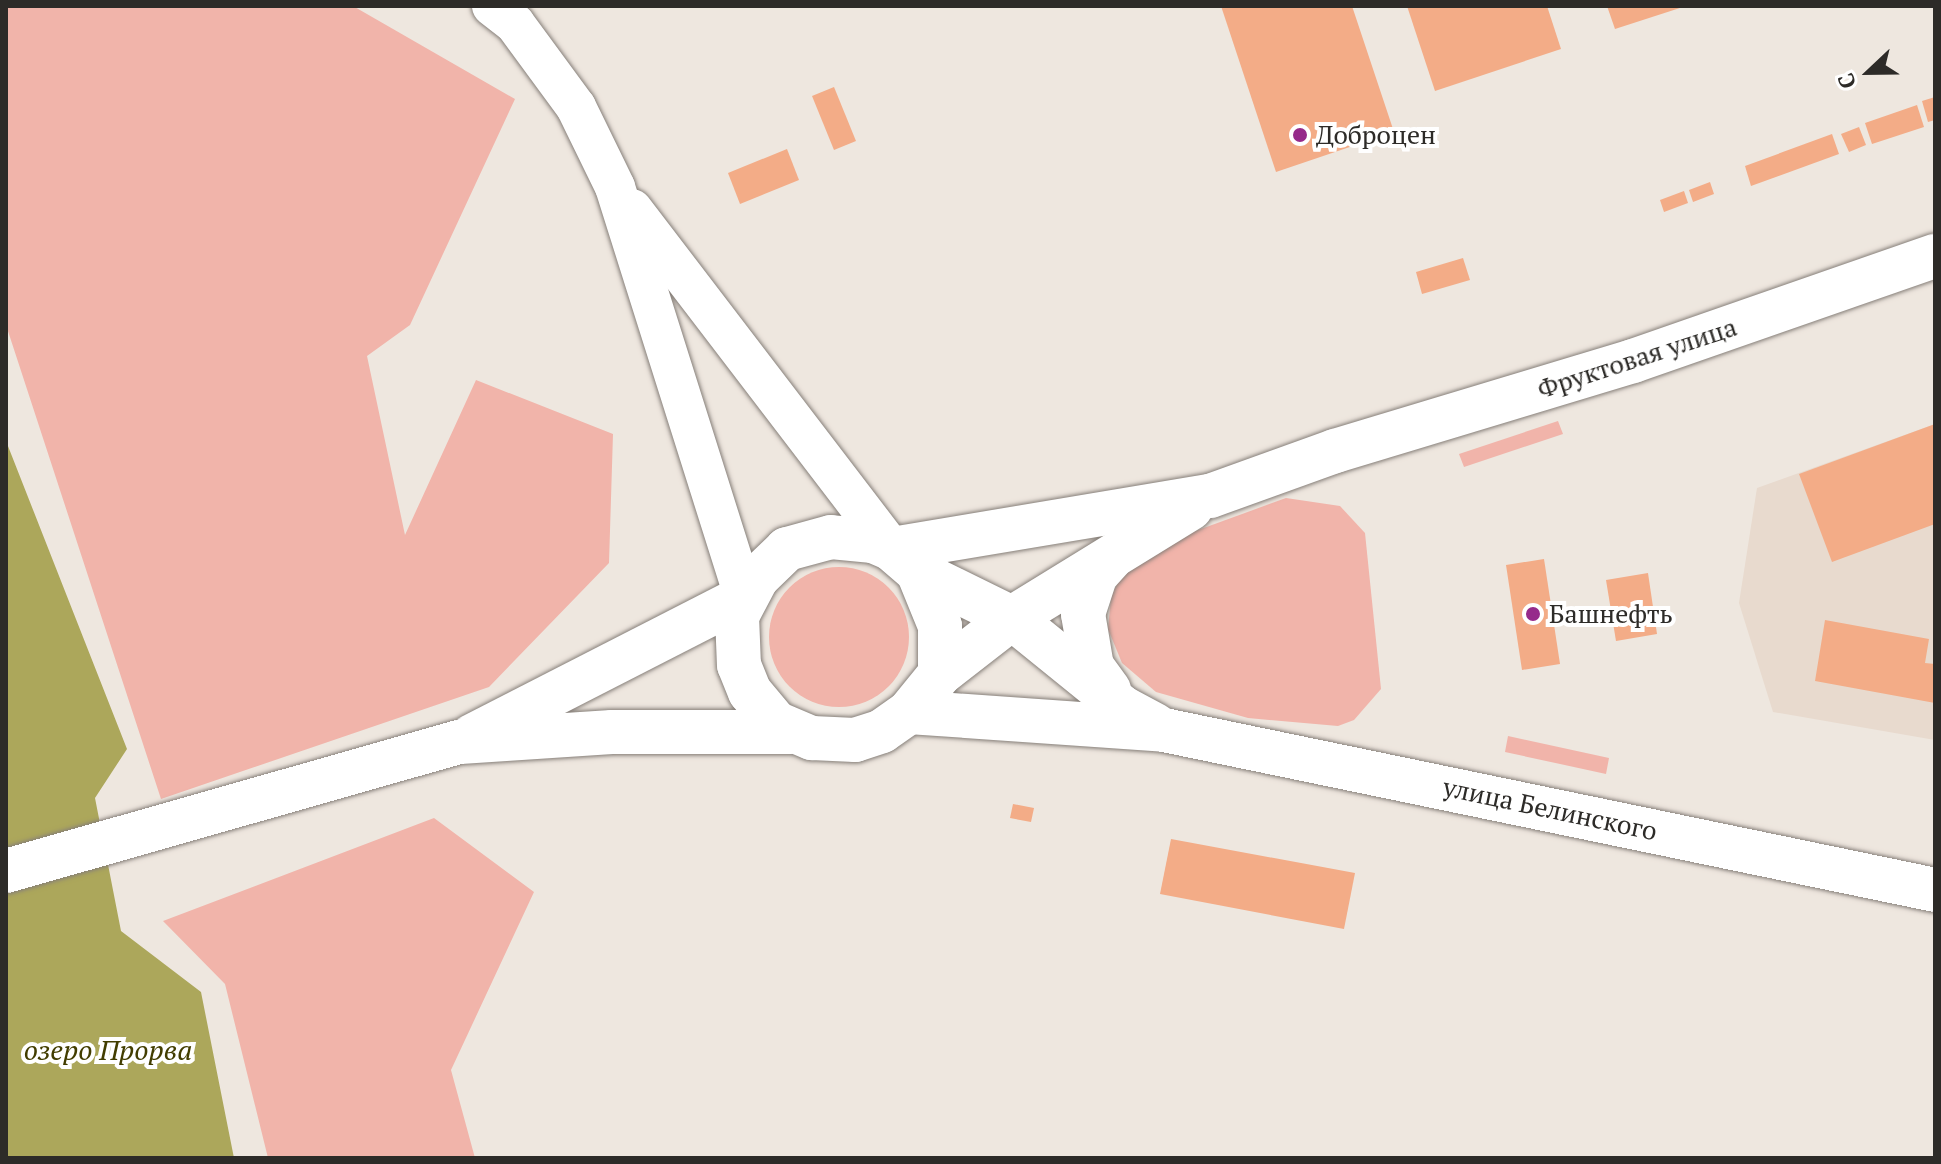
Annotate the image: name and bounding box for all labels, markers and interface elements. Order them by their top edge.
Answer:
north arrow [1829,32,1909,112]
text: С [1830,69,1862,93]
place label: Доброцен [1316,119,1436,151]
marker: Доброцен [1291,126,1309,144]
street label: Фруктовая улица [1533,311,1741,405]
place label: Башнефть [1549,598,1673,630]
marker: Башнефть [1524,605,1542,623]
street label: улица Белинского [1440,771,1660,847]
water label: озеро Прорва [24,1033,192,1067]

